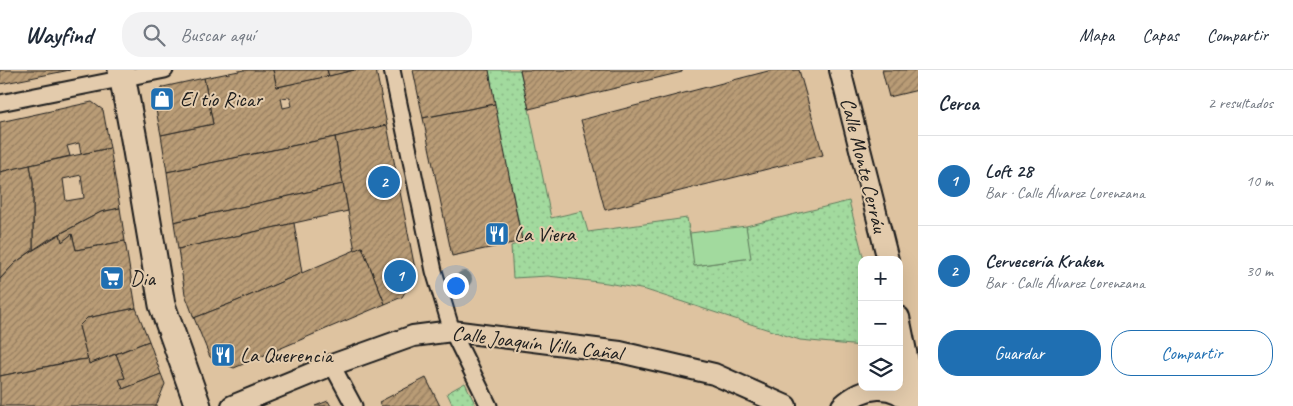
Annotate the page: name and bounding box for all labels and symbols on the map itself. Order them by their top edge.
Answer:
shop icon: El tío Ricar [149,86,175,112]
place label: El tío Ricar [180,86,263,112]
street label: Calle Monte Cerráu [835,95,894,236]
pin: 2 [368,163,400,201]
restaurant icon: La Viera [484,221,510,247]
place label: La Viera [514,221,577,247]
pin: 1 [384,257,416,295]
supermarket icon: Dia [99,265,125,291]
place label: Dia [130,265,156,291]
your location [443,273,469,299]
street label: Calle Joaquín Villa Cañal [451,320,627,367]
restaurant icon: La Querencia [210,342,236,368]
place label: La Querencia [240,342,335,368]

